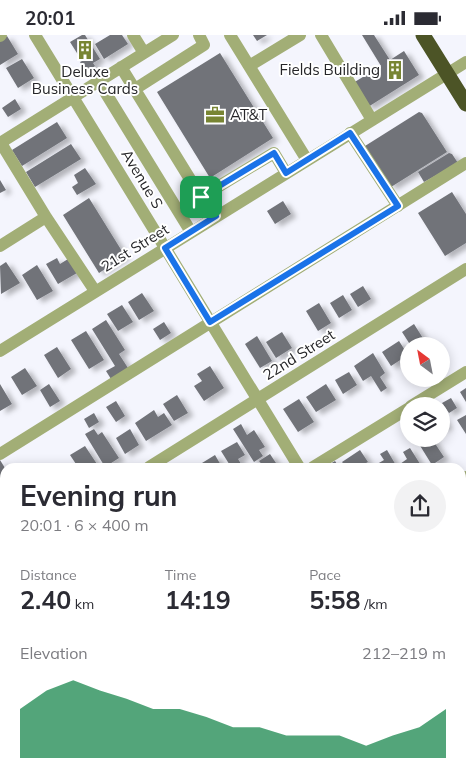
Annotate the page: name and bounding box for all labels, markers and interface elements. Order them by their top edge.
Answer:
text: 20:01 [25,6,75,30]
building icon: Deluxe Business Cards [74,39,96,61]
building icon: Fields Building [384,59,406,81]
place label: Fields Building [280,60,380,79]
place label: Deluxe Business Cards [32,62,138,98]
office icon: AT&T [204,104,226,126]
place label: AT&T [230,105,267,124]
street label: Avenue S [117,146,167,212]
pin [180,176,222,218]
icon: arrive [187,183,215,211]
street label: 21st Street [97,219,172,276]
street label: 22nd Street [259,325,338,384]
north arrow [400,337,450,387]
map controls [400,337,450,447]
button: layers [400,397,450,447]
text: Evening run [20,478,177,513]
button: share [394,480,446,532]
text: 20:01 · 6 × 400 m [20,515,149,535]
text: Distance [20,566,77,584]
text: Time [165,566,196,584]
text: Pace [309,566,341,584]
text: 2.40 [20,584,71,615]
text: 14:19 [165,584,231,615]
text: 5:58 [309,584,361,615]
text: km [71,595,94,613]
text: /km [361,595,388,613]
text: Elevation [20,643,88,663]
text: 212–219 m [362,643,446,663]

